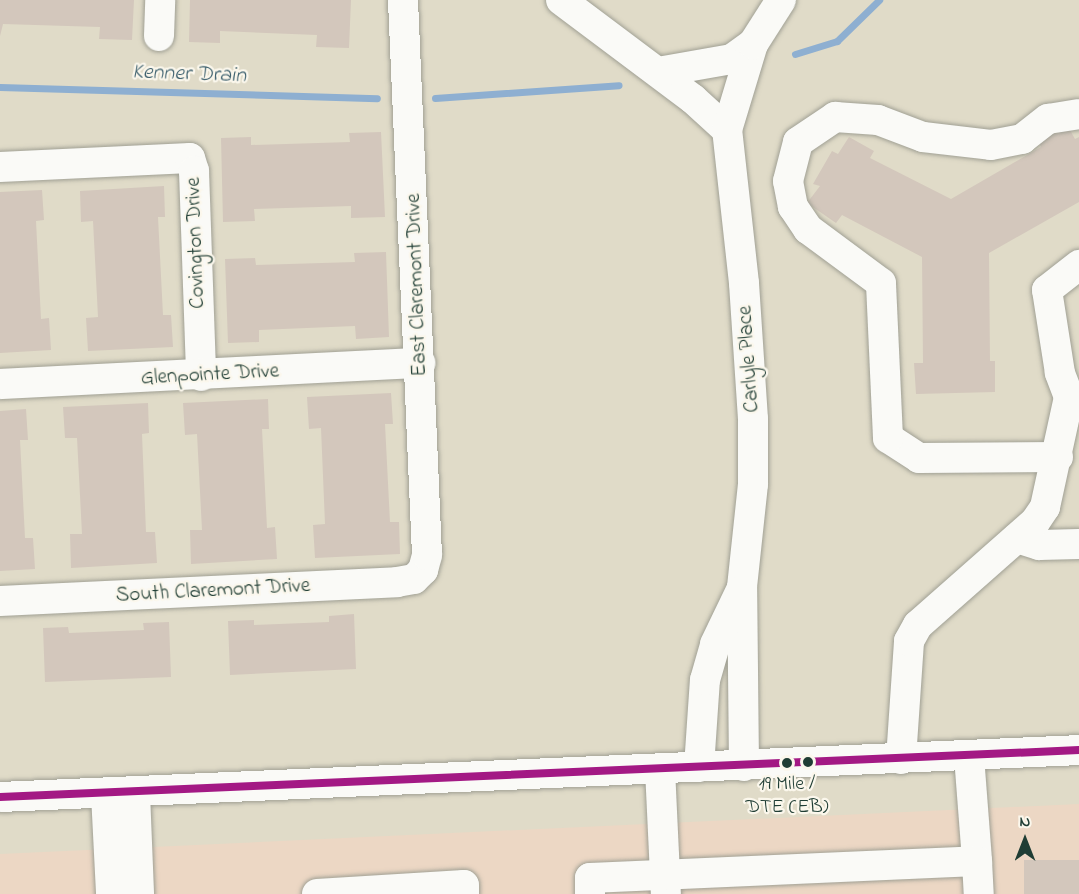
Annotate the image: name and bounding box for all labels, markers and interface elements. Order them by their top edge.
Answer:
water label: Kenner Drain [132,60,246,90]
street label: Covington Drive [181,177,211,309]
street label: East Claremont Drive [401,193,433,377]
street label: Carlyle Place [733,305,765,413]
street label: Glenpointe Drive [140,359,280,391]
street label: South Claremont Drive [115,573,311,609]
unlabelled marker [802,756,814,768]
marker: 19 Mile / DTE (EB) [781,757,793,769]
place label: 19 Mile / DTE (EB) [745,772,829,819]
north arrow [995,810,1055,870]
text: N [1020,810,1030,834]

